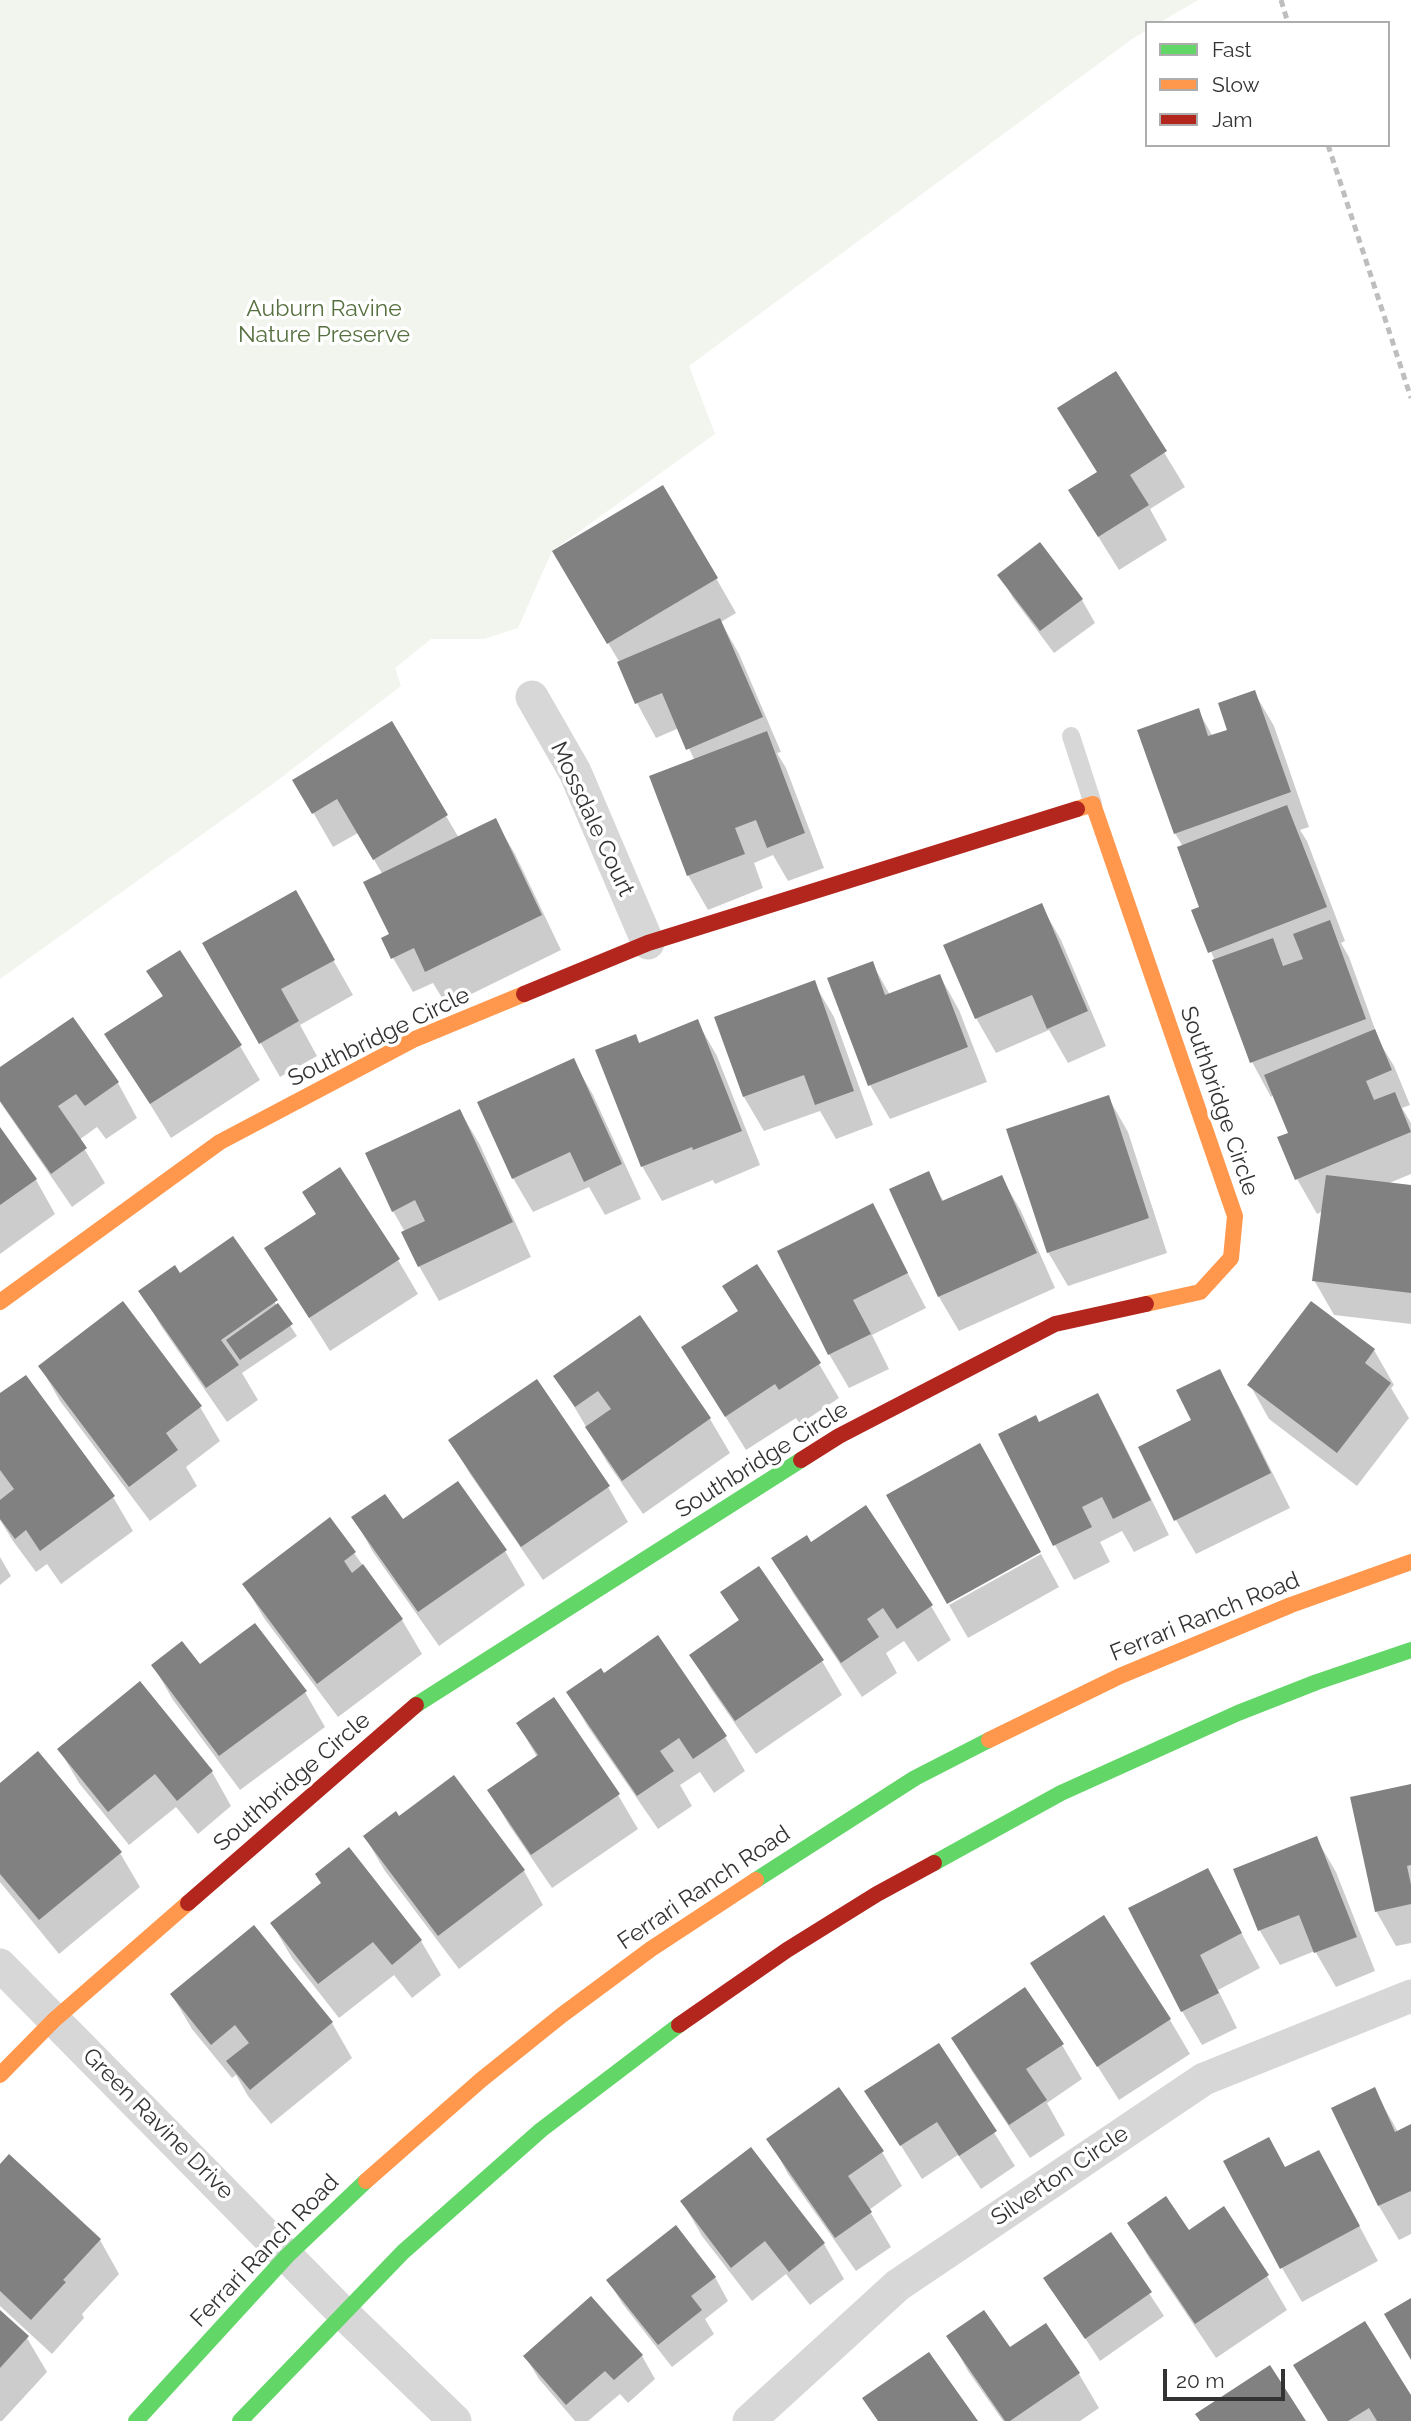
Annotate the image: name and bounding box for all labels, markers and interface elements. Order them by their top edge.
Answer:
legend [1145,21,1390,147]
text: Fast [1212,37,1252,62]
text: Slow [1212,72,1260,97]
text: Jam [1212,107,1253,132]
park label: Auburn Ravine Nature Preserve [238,295,410,349]
street label: Mossdale Court [544,737,640,901]
street label: Southbridge Circle [284,981,474,1093]
street label: Southbridge Circle [1174,1003,1264,1199]
street label: Southbridge Circle [671,1396,853,1524]
street label: Ferrari Ranch Road [1106,1566,1304,1668]
street label: Southbridge Circle [208,1706,376,1858]
street label: Ferrari Ranch Road [613,1820,795,1956]
street label: Green Ravine Drive [77,2043,239,2205]
street label: Silverton Circle [986,2120,1134,2232]
street label: Ferrari Ranch Road [185,2169,345,2333]
scale bar [1166,2354,1288,2398]
text: 20 m [1176,2368,1224,2393]

